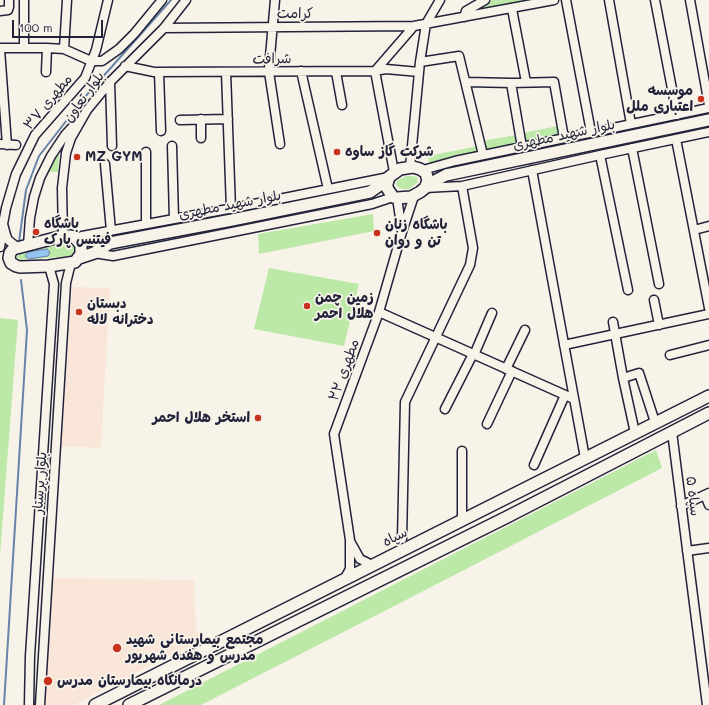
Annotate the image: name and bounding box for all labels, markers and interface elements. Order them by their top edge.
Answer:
street label: کرامت [277,6,313,22]
scale bar [14,12,105,38]
text: 100 m [19,19,53,35]
street label: شرافت [252,50,292,68]
street label: بلوار تعاون [60,68,108,126]
street label: مطهری ۳۷ [20,71,76,133]
place label: موسسه اعتباری ملل [626,83,693,116]
marker: موسسه اعتباری ملل [696,94,706,104]
street label: بلوار شهید مطهری [511,116,617,154]
place label: شرکت گاز ساوه [345,144,434,160]
marker: شرکت گاز ساوه [332,147,342,157]
place label: MZ GYM [85,149,143,165]
marker: MZ GYM [72,152,82,162]
street label: بلوار شهید مطهری [177,187,283,223]
place label: باشگاه فیتنس پارک [44,216,111,248]
place label: باشگاه زنان تن و روان [385,217,447,250]
marker: باشگاه فیتنس پارک [31,227,41,237]
marker: باشگاه زنان تن و روان [372,228,382,238]
place label: زمین چمن هلال احمر [315,290,374,322]
place label: دبستان دخترانه لاله [87,296,153,328]
marker: زمین چمن هلال احمر [302,301,312,311]
marker: دبستان دخترانه لاله [74,307,84,317]
street label: مطهری ۲۲ [325,337,363,403]
place label: استخر هلال احمر [152,410,250,426]
marker: استخر هلال احمر [253,413,263,423]
street label: بلوار پرستار [29,451,51,515]
street label: سپاه ۵ [682,475,704,517]
street label: سپاه [380,524,410,550]
place label: مجتمع بیمارستانی شهید مدرس و هفده شهریور [126,632,263,664]
marker: مجتمع بیمارستانی شهید مدرس و هفده شهریور [111,642,123,654]
place label: درمانگاه بیمارستان مدرس [57,673,202,689]
marker: درمانگاه بیمارستان مدرس [42,675,54,687]

